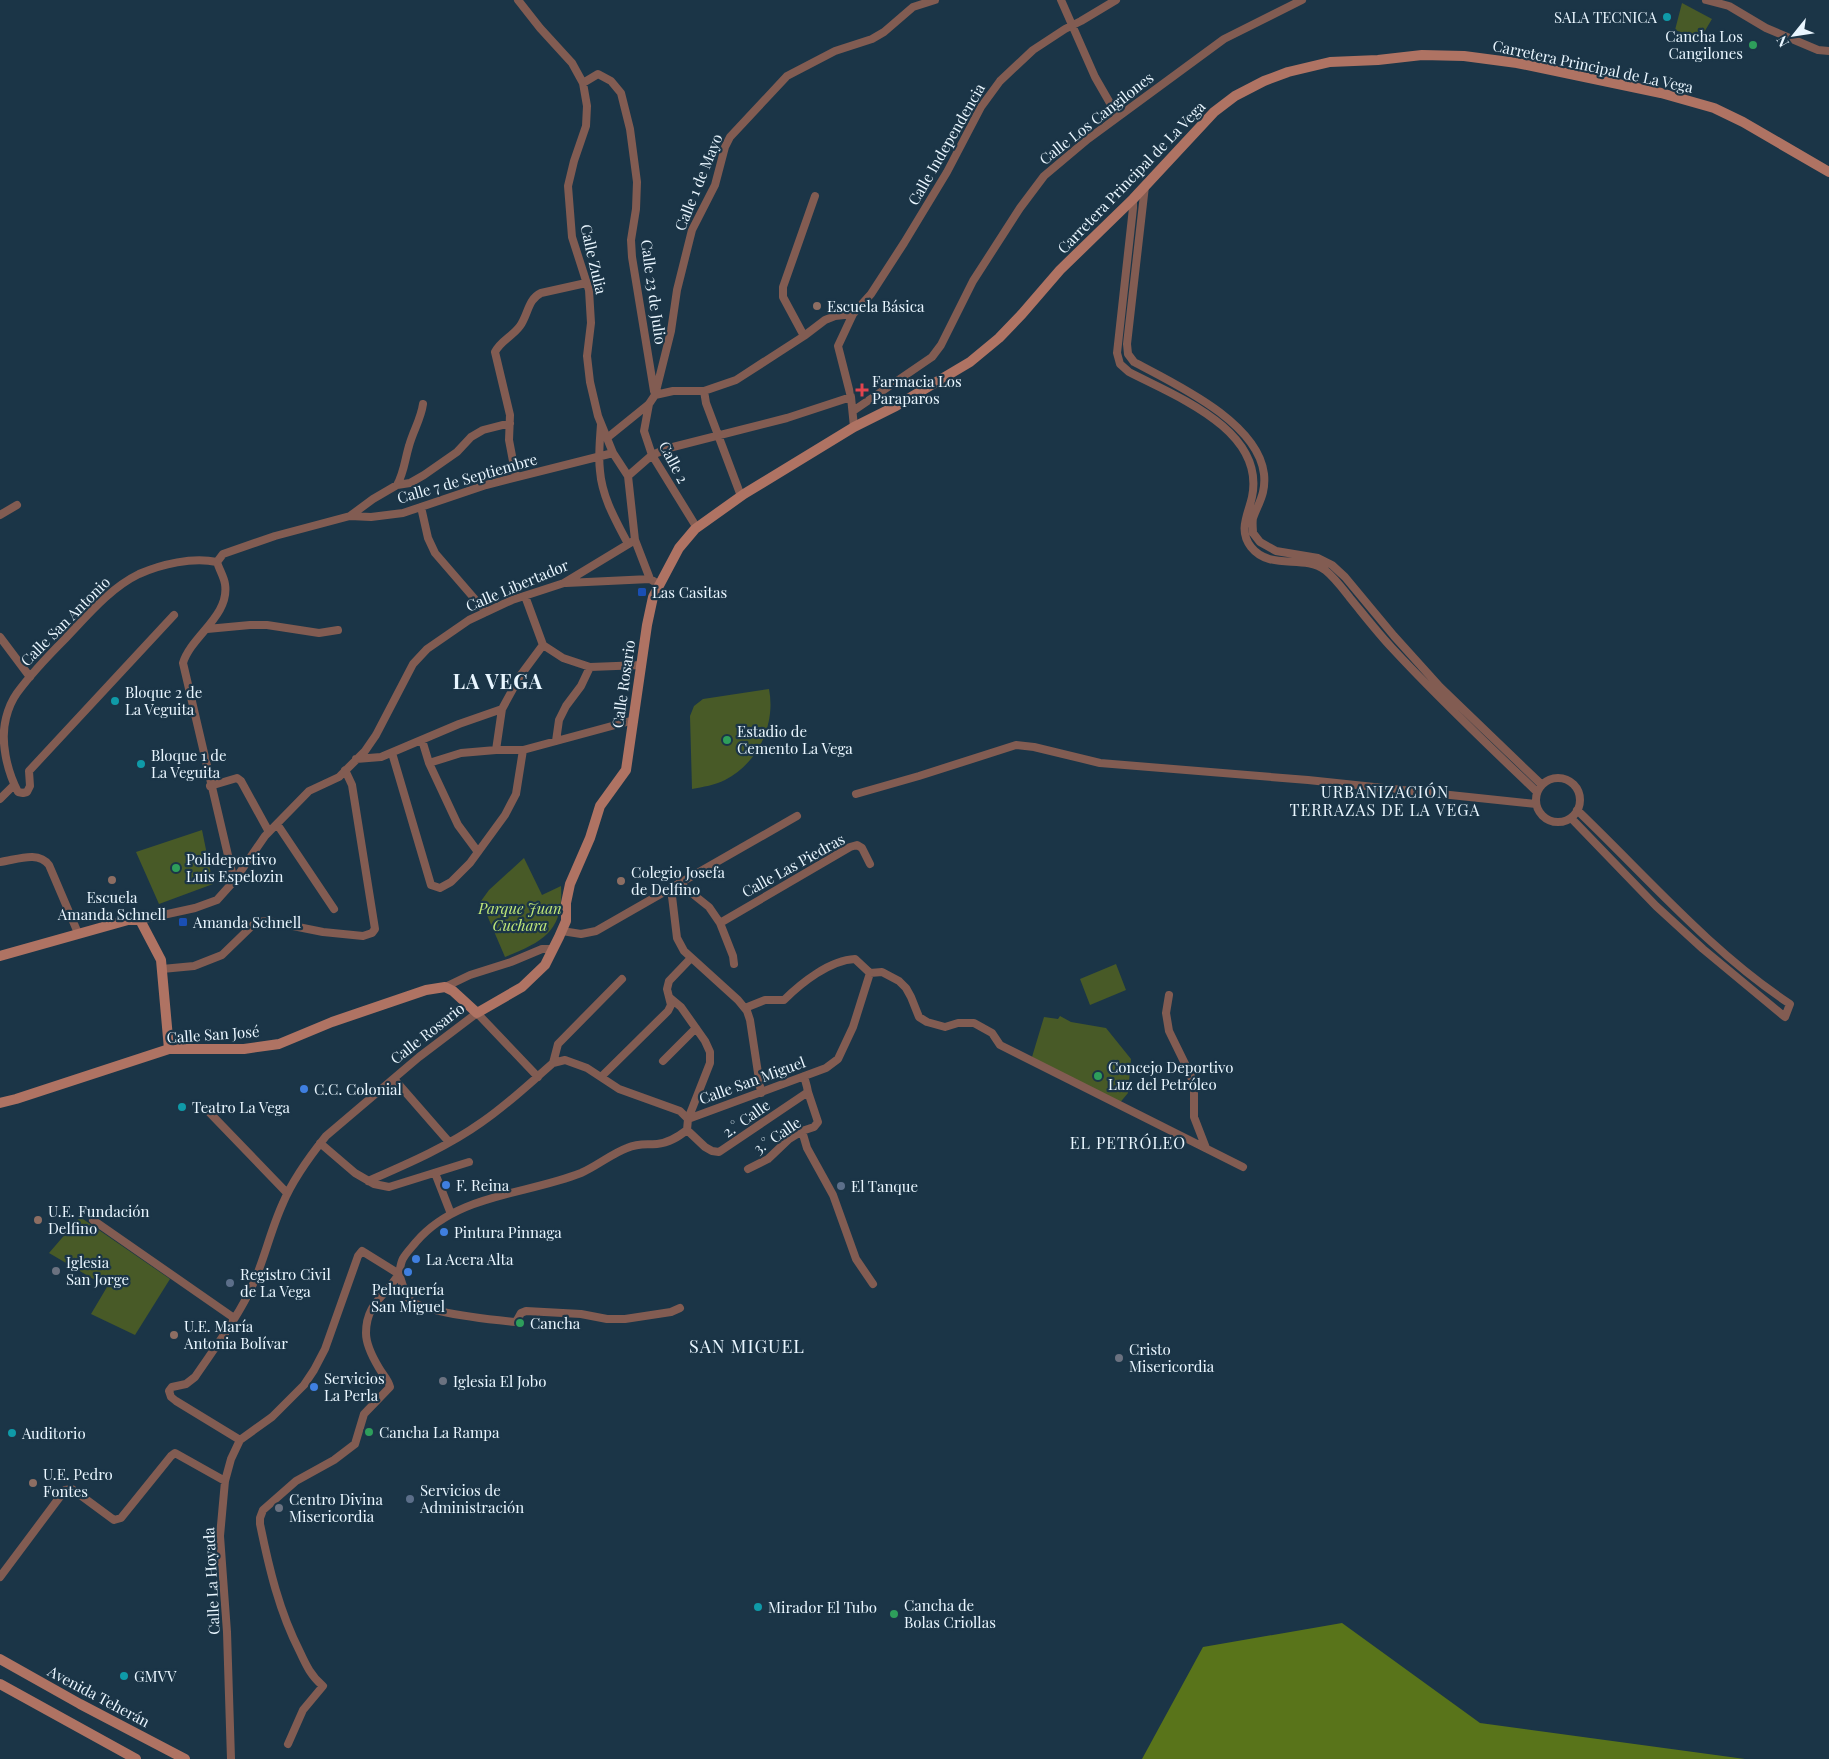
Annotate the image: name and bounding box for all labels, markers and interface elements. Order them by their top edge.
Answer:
place label: SALA TECNICA [1554,7,1658,27]
north arrow [1769,10,1819,60]
marker: SALA TECNICA [1661,11,1673,23]
place label: Cancha Los Cangilones [1665,26,1743,63]
text: N [1772,33,1793,51]
street label: Carretera Principal de La Vega [1491,35,1696,97]
marker: Cancha Los Cangilones [1747,39,1759,51]
street label: Calle Los Cangilones [1035,67,1157,169]
street label: Calle Independencia [903,79,989,209]
street label: Carretera Principal de La Vega [1053,96,1210,257]
street label: Calle 1 de Mayo [669,131,727,233]
street label: Calle Zulia [576,222,612,296]
street label: Calle 23 de Julio [637,238,671,346]
place label: Escuela Básica [827,296,925,316]
marker: Escuela Básica [811,300,823,312]
place label: Farmacia Los Paraparos [872,371,962,408]
marker: Farmacia Los Paraparos [856,384,868,396]
street label: Calle 2 [655,438,693,486]
street label: Calle 7 de Septiembre [395,448,539,508]
street label: Calle Libertador [463,554,572,616]
street label: Calle San Antonio [16,572,114,670]
place label: Las Casitas [652,582,727,602]
marker: Las Casitas [636,586,648,598]
street label: Calle Rosario [607,639,639,729]
district label: LA VEGA [453,667,543,694]
place label: Bloque 2 de La Veguita [125,682,202,719]
marker: Bloque 2 de La Veguita [109,695,121,707]
place label: Estadio de Cemento La Vega [737,721,853,758]
marker: Estadio de Cemento La Vega [721,734,733,746]
place label: Bloque 1 de La Veguita [151,745,227,782]
marker: Bloque 1 de La Veguita [135,758,147,770]
district label: URBANIZACIÓN TERRAZAS DE LA VEGA [1290,781,1480,820]
street label: Calle Las Piedras [738,828,848,902]
place label: Polideportivo Luis Espelozin [186,849,283,886]
marker: Polideportivo Luis Espelozin [170,862,182,874]
place label: Colegio Josefa de Delfino [631,862,726,899]
marker: Escuela Amanda Schnell [106,874,118,886]
marker: Colegio Josefa de Delfino [615,875,627,887]
place label: Escuela Amanda Schnell [57,887,166,924]
park label: Parque Juan Cuchara [477,898,562,935]
place label: Amanda Schnell [192,912,301,932]
marker: Amanda Schnell [177,916,189,928]
street label: Calle Rosario [386,998,468,1068]
street label: Calle San José [166,1021,260,1047]
street label: Calle San Miguel [696,1051,808,1109]
place label: Concejo Deportivo Luz del Petróleo [1108,1057,1234,1094]
marker: Concejo Deportivo Luz del Petróleo [1092,1070,1104,1082]
place label: C.C. Colonial [314,1079,402,1099]
marker: C.C. Colonial [298,1083,310,1095]
street label: 2.° Calle [718,1094,774,1142]
place label: Teatro La Vega [192,1097,291,1117]
marker: Teatro La Vega [176,1101,188,1113]
street label: 3.° Calle [749,1112,805,1158]
district label: EL PETRÓLEO [1070,1132,1186,1153]
place label: F. Reina [456,1175,510,1195]
place label: El Tanque [851,1176,918,1196]
marker: F. Reina [440,1179,452,1191]
marker: El Tanque [835,1180,847,1192]
place label: U.E. Fundación Delfino [48,1201,150,1238]
marker: U.E. Fundación Delfino [32,1214,44,1226]
place label: Pintura Pinnaga [454,1222,562,1242]
marker: Pintura Pinnaga [438,1226,450,1238]
place label: La Acera Alta [426,1249,514,1269]
place label: Iglesia San Jorge [66,1252,129,1289]
marker: La Acera Alta [410,1253,422,1265]
place label: Registro Civil de La Vega [240,1264,331,1301]
marker: Iglesia San Jorge [50,1265,62,1277]
marker: Peluquería San Miguel [402,1266,414,1278]
marker: Registro Civil de La Vega [224,1277,236,1289]
place label: Peluquería San Miguel [371,1279,445,1316]
place label: Cancha [530,1313,581,1333]
place label: U.E. María Antonia Bolívar [183,1316,288,1353]
marker: Cancha [514,1317,526,1329]
marker: U.E. María Antonia Bolívar [168,1329,180,1341]
district label: SAN MIGUEL [689,1334,805,1358]
place label: Cristo Misericordia [1129,1339,1215,1376]
marker: Cristo Misericordia [1113,1352,1125,1364]
place label: Servicios La Perla [324,1368,385,1405]
place label: Iglesia El Jobo [453,1371,546,1391]
marker: Iglesia El Jobo [437,1375,449,1387]
marker: Servicios La Perla [308,1381,320,1393]
place label: Cancha La Rampa [379,1422,500,1442]
place label: Auditorio [21,1423,86,1443]
marker: Cancha La Rampa [363,1426,375,1438]
marker: Auditorio [6,1427,18,1439]
place label: U.E. Pedro Fontes [43,1464,113,1501]
marker: U.E. Pedro Fontes [27,1477,39,1489]
place label: Servicios de Administración [419,1480,524,1517]
place label: Centro Divina Misericordia [289,1489,383,1526]
marker: Servicios de Administración [404,1493,416,1505]
marker: Centro Divina Misericordia [273,1502,285,1514]
street label: Calle La Hoyada [198,1526,224,1635]
place label: Cancha de Bolas Criollas [904,1595,996,1632]
place label: Mirador El Tubo [768,1597,877,1617]
marker: Mirador El Tubo [752,1601,764,1613]
marker: Cancha de Bolas Criollas [888,1608,900,1620]
street label: Avenida Teherán [44,1660,154,1731]
place label: GMVV [134,1666,177,1686]
marker: GMVV [118,1670,130,1682]

